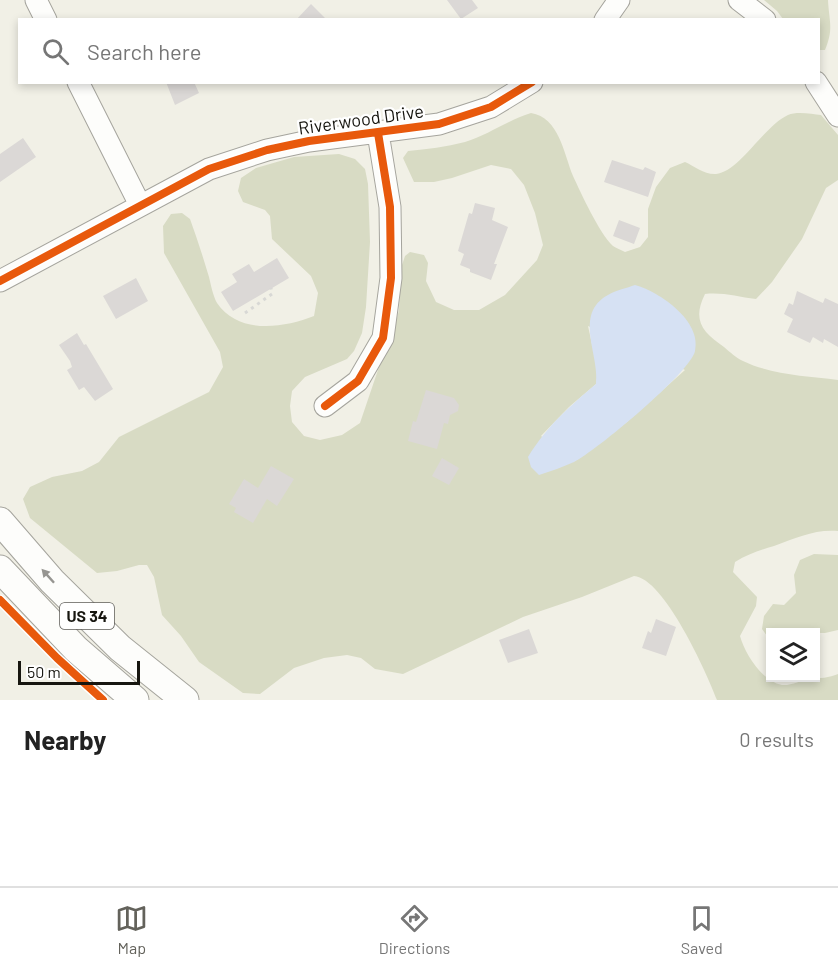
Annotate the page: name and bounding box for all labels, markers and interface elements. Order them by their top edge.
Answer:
search box [18,18,820,84]
icon: search [39,35,72,68]
text: Search here [87,38,201,64]
street label: Riverwood Drive [297,99,425,139]
one-way arrow [41,569,55,584]
road number: US 34 [60,603,114,629]
map controls [766,628,820,682]
button: layers [766,628,820,682]
scale bar [18,658,140,686]
text: 50 m [27,662,61,681]
text: Nearby [24,724,106,755]
text: 0 results [739,727,814,751]
tab: Map [115,902,148,957]
tab: Directions [379,902,450,957]
tab: Saved [681,902,723,957]

